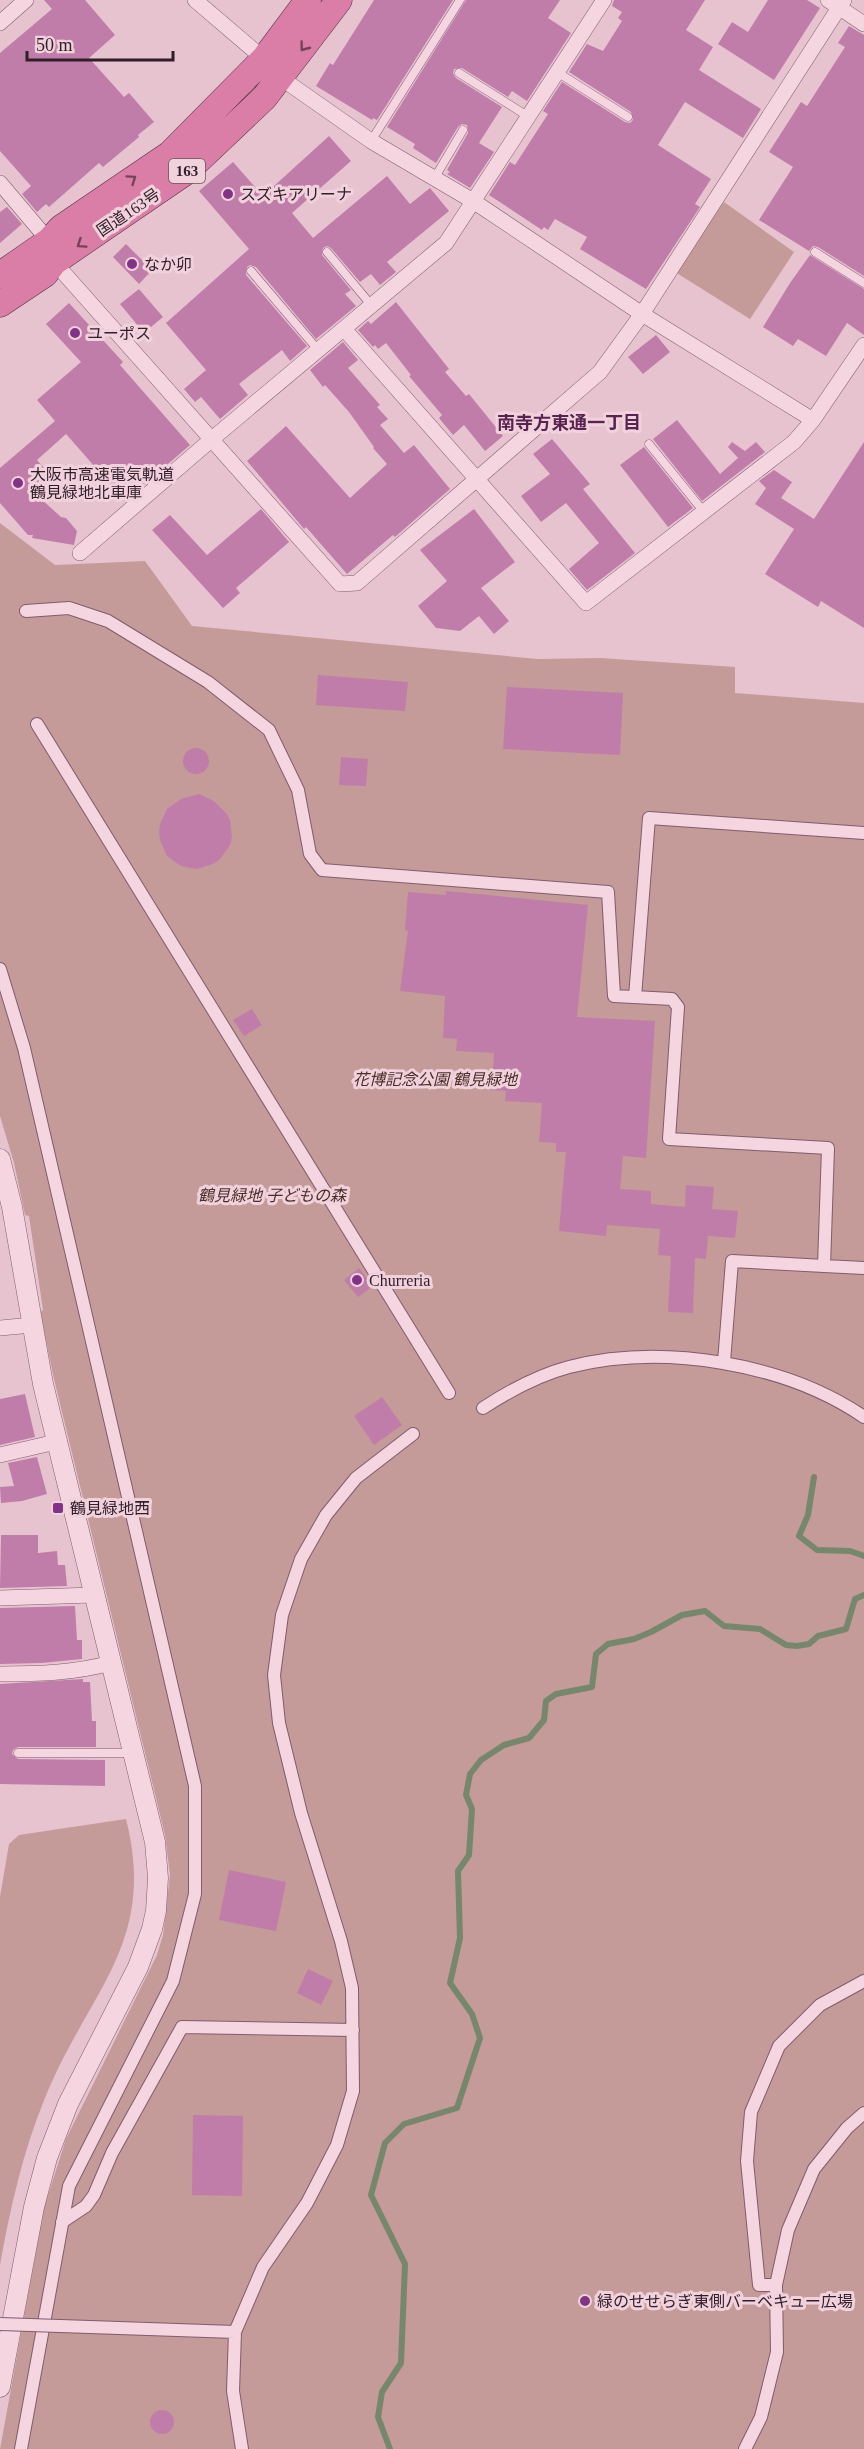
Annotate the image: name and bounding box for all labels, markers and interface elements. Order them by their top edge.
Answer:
scale bar [27,24,172,62]
text: 50 m [36,35,73,55]
one-way arrow [301,40,312,51]
road number: 163 [169,159,205,183]
one-way arrow [126,175,137,186]
street label: 国道163号 [94,185,163,240]
place label: スズキアリーナ [240,186,352,203]
marker: スズキアリーナ [221,187,235,201]
one-way arrow [77,237,88,248]
place label: なか卯 [144,256,192,273]
marker: なか卯 [125,257,139,271]
place label: ユーポス [87,325,151,342]
marker: ユーポス [68,326,82,340]
district label: 南寺方東通一丁目 [497,413,641,433]
place label: 大阪市高速電気軌道 鶴見緑地北車庫 [30,466,174,501]
marker: 大阪市高速電気軌道 鶴見緑地北車庫 [11,476,25,490]
park label: 花博記念公園 鶴見緑地 [353,1071,519,1088]
park label: 鶴見緑地 子どもの森 [198,1187,348,1204]
place label: Churreria [369,1272,430,1289]
marker: Churreria [350,1273,364,1287]
place label: 鶴見緑地西 [70,1500,150,1517]
marker: 鶴見緑地西 [51,1501,65,1515]
place label: 緑のせせらぎ東側バーベキュー広場 [597,2293,853,2310]
marker: 緑のせせらぎ東側バーベキュー広場 [578,2294,592,2308]

